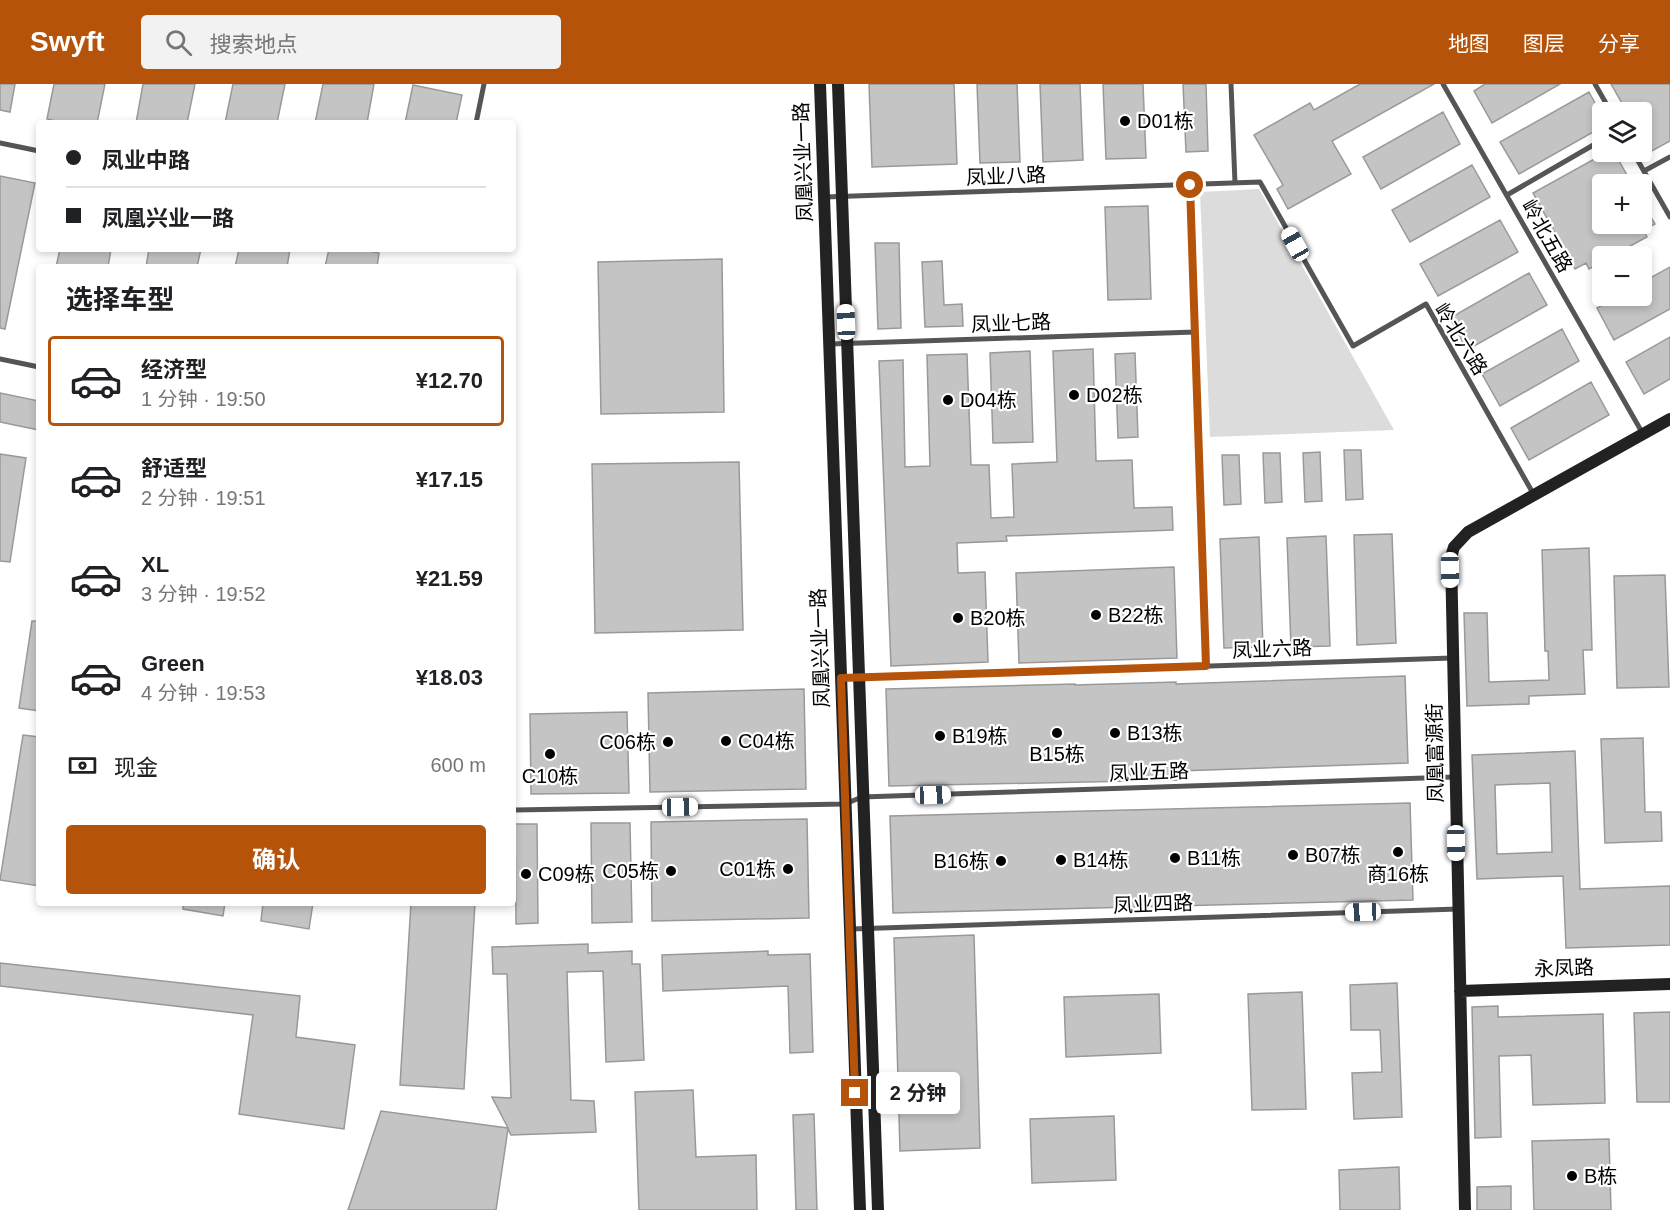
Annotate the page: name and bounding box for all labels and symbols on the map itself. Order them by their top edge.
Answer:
street label: 凤凰兴业一路 [790,102,816,222]
place label: D01栋 [1137,110,1194,132]
marker: D01栋 [1118,114,1132,128]
street label: 凤业八路 [966,164,1046,188]
route start [1176,171,1203,198]
street label: 岭北五路 [1517,196,1577,276]
car [1278,224,1312,264]
street label: 岭北六路 [1430,299,1492,379]
car [836,304,856,340]
street label: 凤业七路 [971,311,1051,335]
place label: D02栋 [1086,384,1143,406]
marker: D02栋 [1067,388,1081,402]
place label: D04栋 [960,389,1017,411]
marker: D04栋 [941,393,955,407]
car [1441,552,1459,588]
street label: 凤凰兴业一路 [807,588,833,708]
place label: B22栋 [1108,604,1164,626]
place label: B20栋 [970,607,1026,629]
marker: B22栋 [1089,608,1103,622]
marker: B20栋 [951,611,965,625]
street label: 凤业六路 [1232,637,1312,661]
street label: 凤凰富源街 [1423,703,1447,803]
place label: B13栋 [1127,722,1183,744]
place label: B19栋 [952,725,1008,747]
marker: B15栋 [1050,726,1064,740]
marker: B13栋 [1108,726,1122,740]
marker: B19栋 [933,729,947,743]
place label: C04栋 [738,730,795,752]
place label: C06栋 [599,731,656,753]
marker: C04栋 [719,734,733,748]
marker: C06栋 [661,735,675,749]
place label: B15栋 [1029,743,1085,765]
marker: C10栋 [543,747,557,761]
street label: 凤业五路 [1109,760,1189,784]
place label: C10栋 [522,765,578,787]
car [915,785,951,805]
car [662,798,698,816]
car [1447,825,1465,861]
place label: B07栋 [1305,844,1361,866]
marker: 商16栋 [1391,845,1405,859]
place label: B11栋 [1187,847,1241,869]
marker: B07栋 [1286,848,1300,862]
place label: B14栋 [1073,849,1129,871]
place label: B16栋 [933,850,989,872]
marker: B11栋 [1168,851,1182,865]
marker: B14栋 [1054,853,1068,867]
marker: B16栋 [994,854,1008,868]
place label: C01栋 [719,858,776,880]
place label: C05栋 [602,860,659,882]
marker: C01栋 [781,862,795,876]
place label: C09栋 [538,863,595,885]
place label: 商16栋 [1367,863,1429,885]
marker: C05栋 [664,864,678,878]
marker: C09栋 [519,867,533,881]
street label: 凤业四路 [1113,892,1193,916]
car [1345,902,1381,922]
street label: 永凤路 [1534,956,1594,980]
callout: 2 分钟 [876,1072,960,1114]
route end [841,1079,868,1106]
place label: B栋 [1584,1165,1617,1187]
marker: B栋 [1565,1169,1579,1183]

